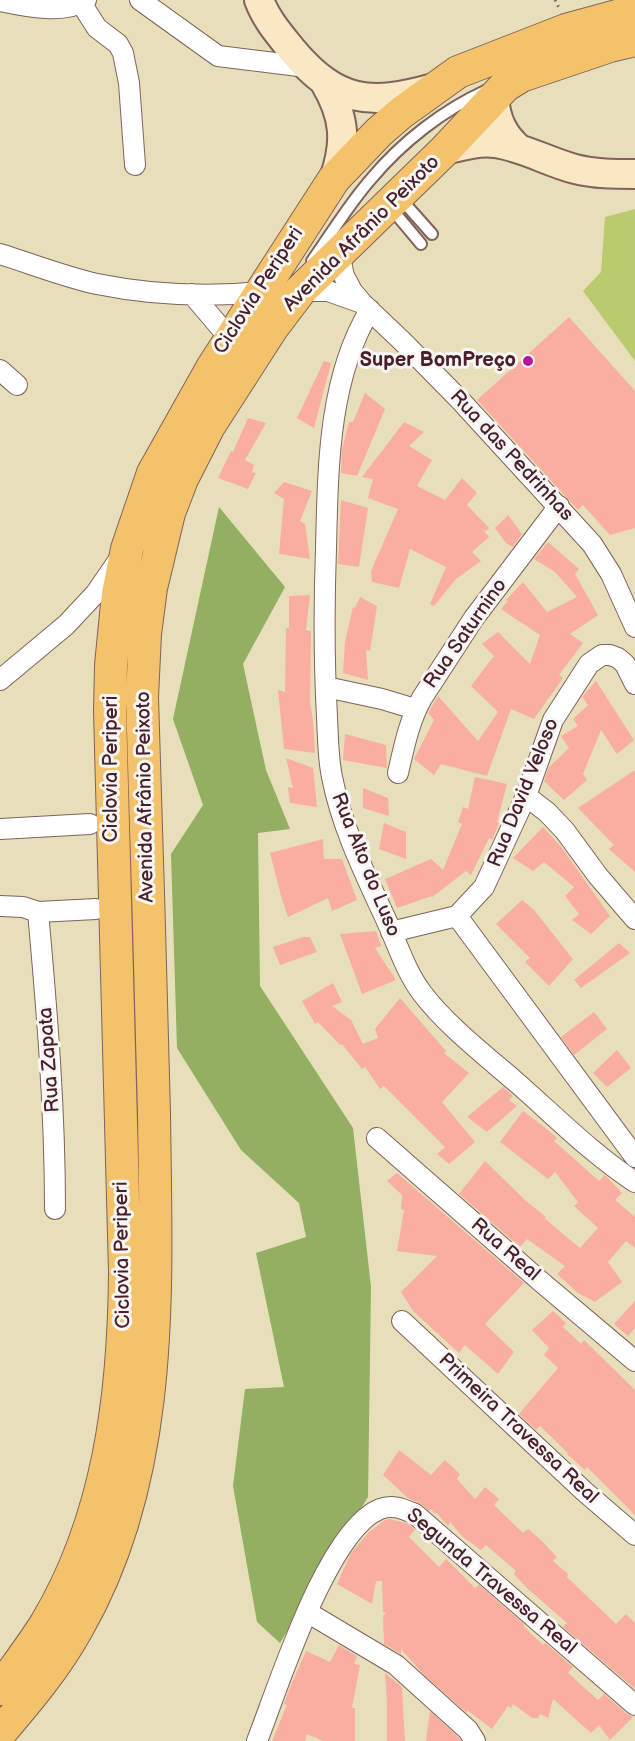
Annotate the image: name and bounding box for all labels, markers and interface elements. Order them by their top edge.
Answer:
street label: Avenida Afrânio Peixoto [279,151,445,317]
street label: Ciclovia Periperi [209,223,309,359]
place label: Super BomPreço [360,349,516,373]
marker: Super BomPreço [521,354,535,368]
street label: Rua das Pedrinhas [444,385,578,527]
street label: Rua Saturnino [419,574,513,694]
street label: Avenida Afrânio Peixoto [132,691,160,903]
street label: Ciclovia Periperi [100,696,124,842]
street label: Rua David Veloso [483,715,565,871]
street label: Rua Alto do Luso [325,789,405,941]
street label: Rua Zapata [34,1007,66,1113]
street label: Ciclovia Periperi [110,1181,136,1329]
street label: Rua Real [465,1213,545,1287]
street label: Primeira Travessa Real [433,1349,603,1509]
street label: Segunda Travessa Real [401,1504,581,1660]

